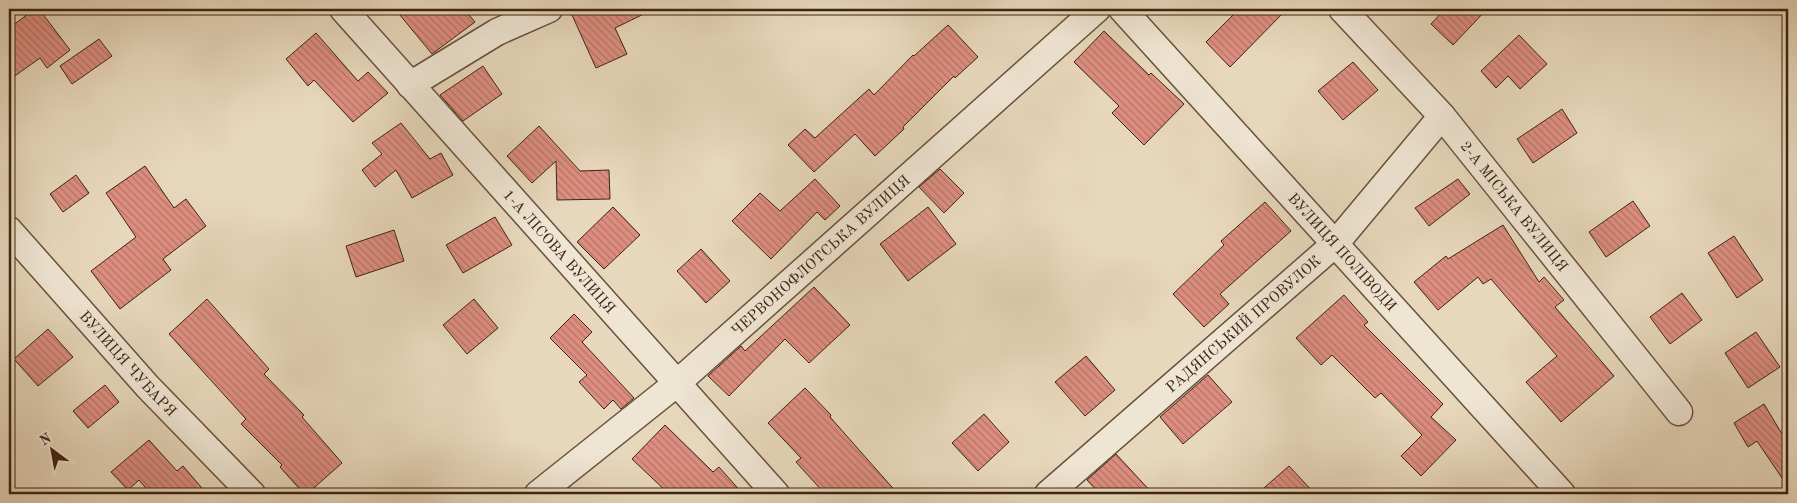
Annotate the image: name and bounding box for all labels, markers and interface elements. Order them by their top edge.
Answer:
street label: 2-А МІСЬКА ВУЛИЦЯ [1457,139,1570,275]
street label: ЧЕРВОНОФЛОТСЬКА ВУЛИЦЯ [729,173,914,340]
street label: 1-А ЛІСОВА ВУЛИЦЯ [499,188,617,317]
street label: ВУЛИЦЯ ПОЛІВОДИ [1284,191,1398,315]
street label: РАДЯНСЬКИЙ ПРОВУЛОК [1164,254,1324,396]
street label: ВУЛИЦЯ ЧУБАРЯ [76,309,178,420]
north arrow [28,426,78,476]
text: N [37,431,54,449]

